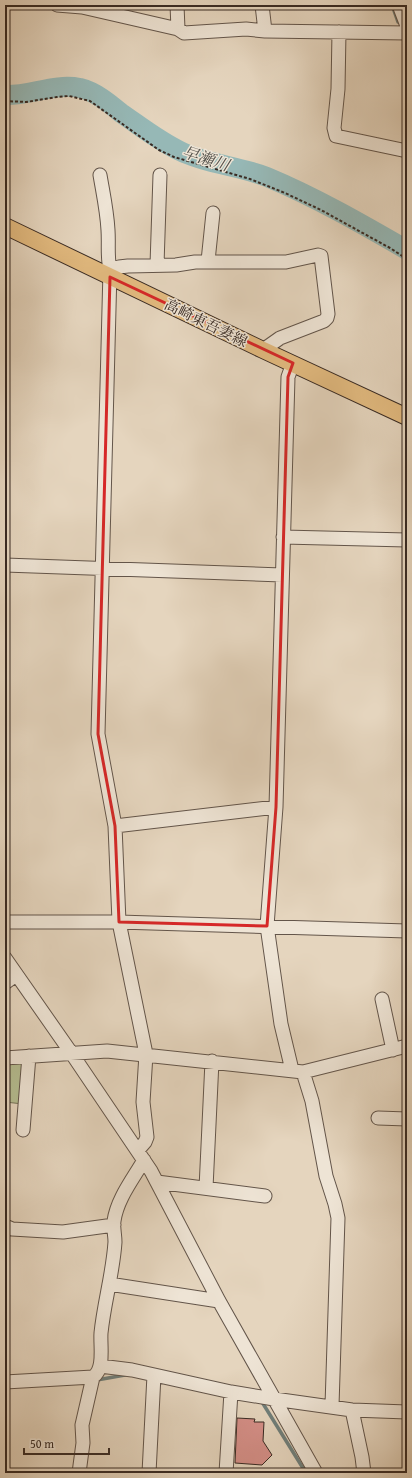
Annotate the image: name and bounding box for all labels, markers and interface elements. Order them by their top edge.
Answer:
water label: 早瀬川 [179,139,234,177]
street label: 高崎東吾妻線 [161,293,251,352]
scale bar [24,1430,109,1456]
text: 50 m [30,1435,54,1452]

